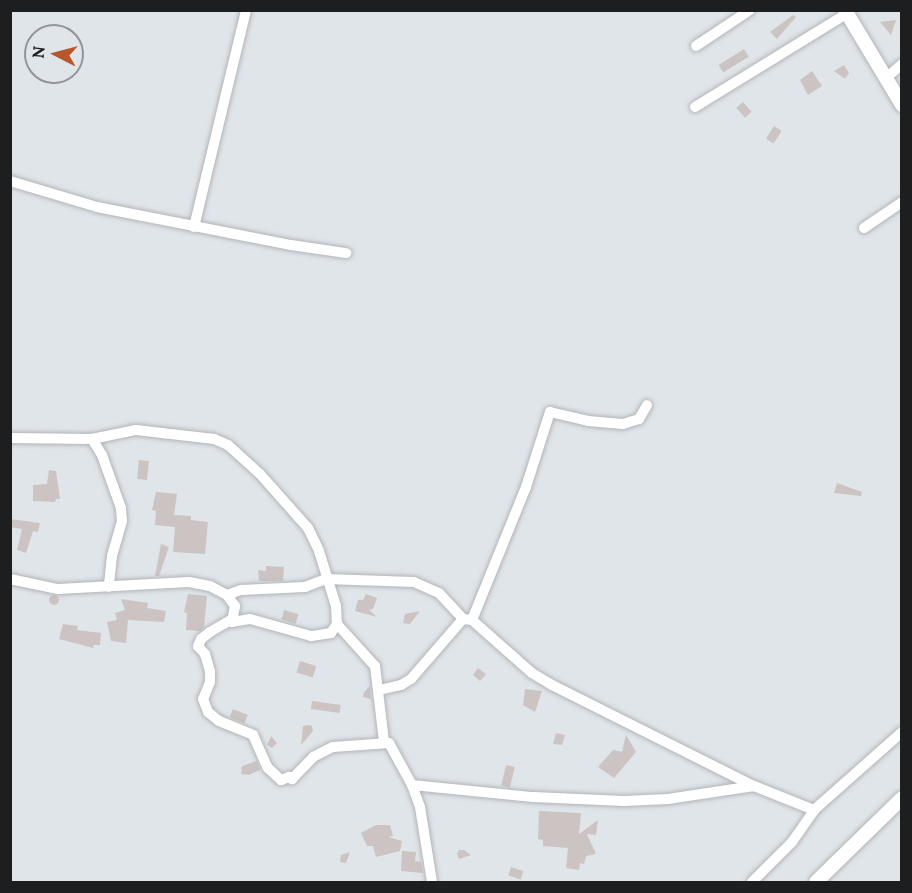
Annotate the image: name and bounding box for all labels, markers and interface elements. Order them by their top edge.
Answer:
north arrow [24,24,84,84]
text: N [27,45,49,60]

